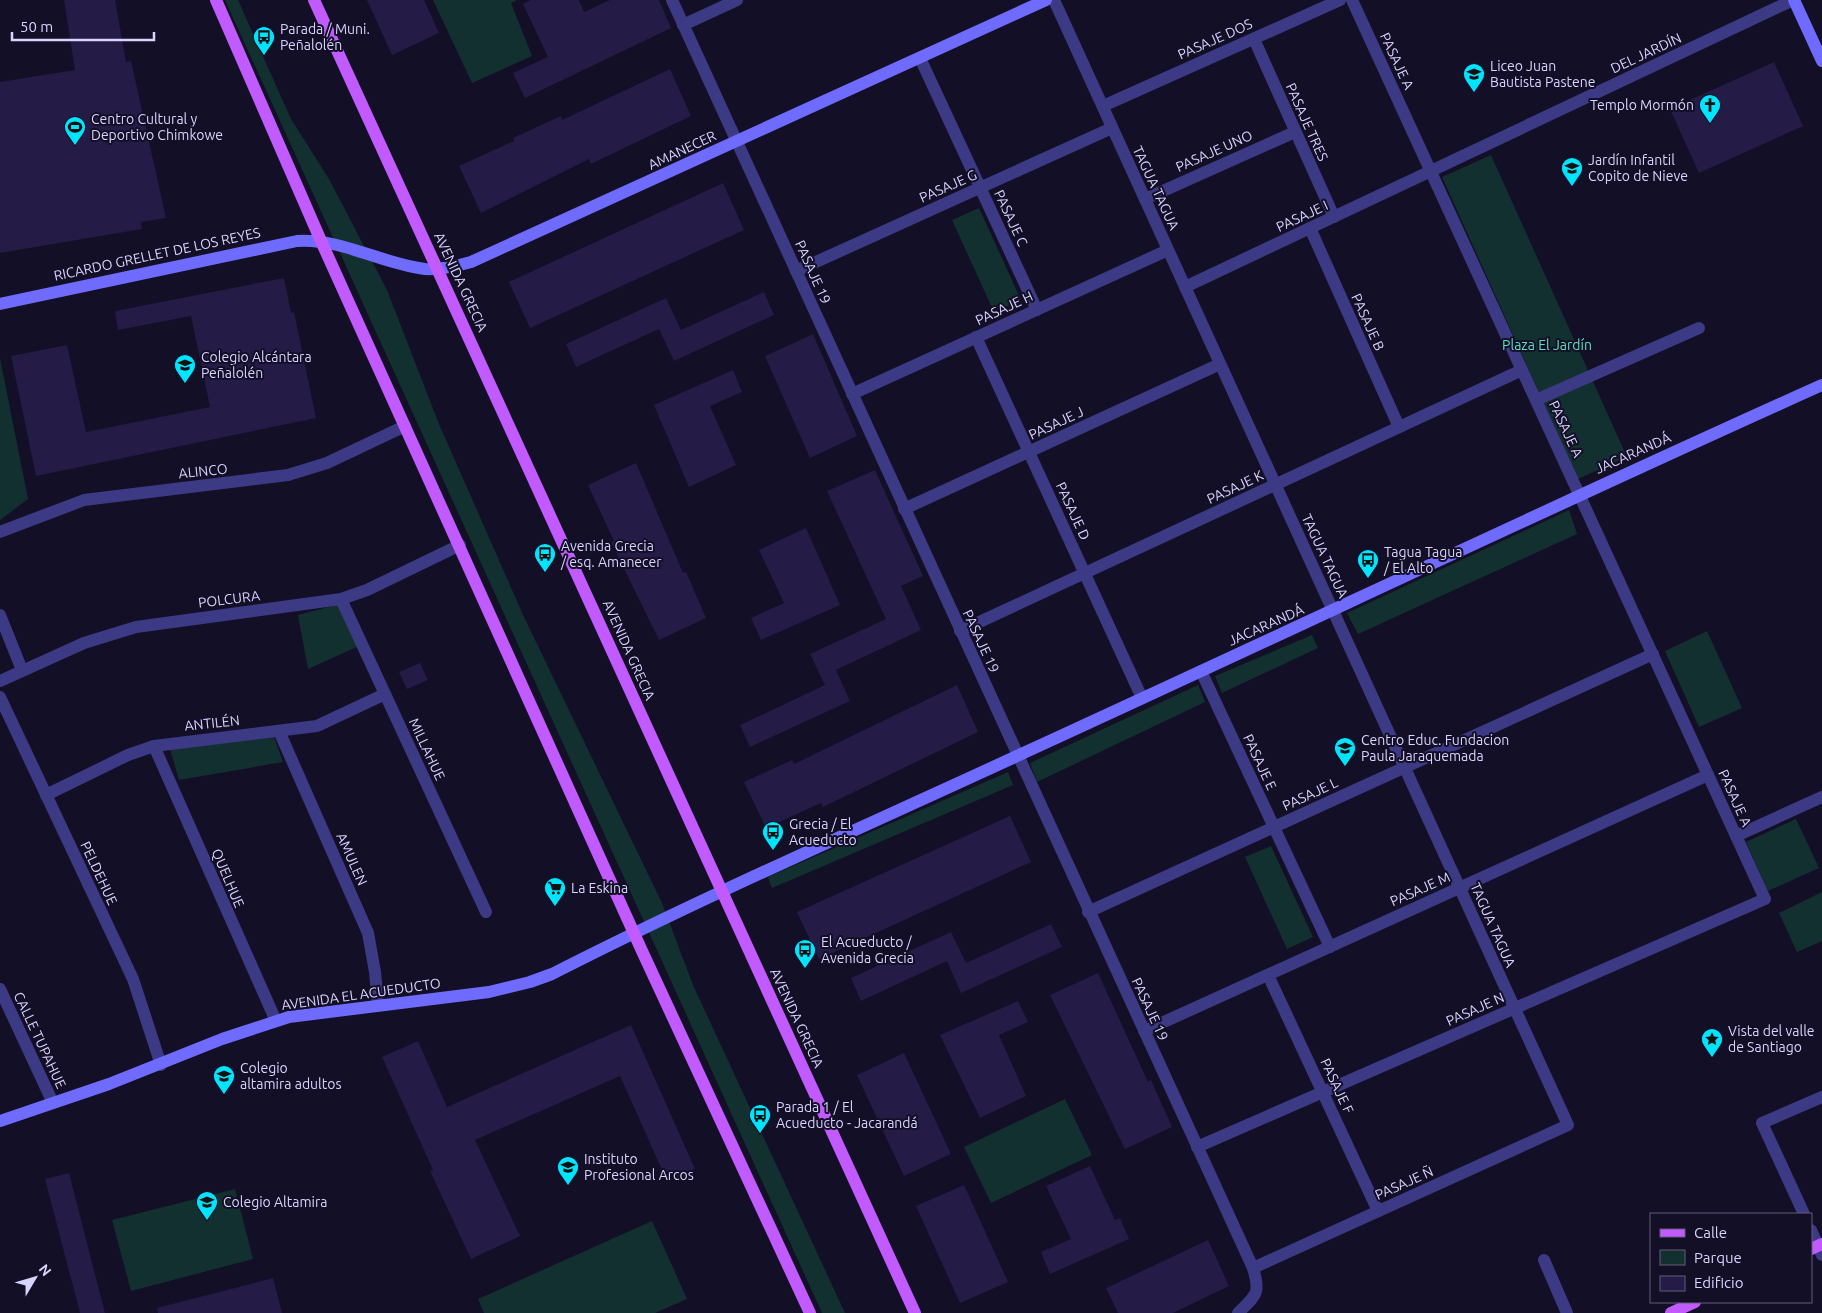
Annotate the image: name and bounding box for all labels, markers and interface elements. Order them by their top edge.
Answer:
scale bar [12,10,155,42]
street label: PASAJE DOS [1175,15,1255,63]
text: 50 m [20,18,53,35]
place label: Parada / Muni. Peñalolén [280,21,370,53]
bus stop icon: Parada / Muni. Peñalolén [252,25,276,56]
street label: DEL JARDÍN [1608,29,1684,76]
street label: PASAJE A [1377,30,1417,92]
place label: Liceo Juan Bautista Pastene [1490,58,1595,90]
school or university icon: Liceo Juan Bautista Pastene [1462,62,1486,93]
street label: PASAJE TRES [1283,81,1331,163]
church icon: Templo Mormón [1698,93,1722,124]
place label: Templo Mormón [1590,97,1694,113]
place label: Centro Cultural y Deportivo Chimkowe [91,111,223,143]
sports icon: Centro Cultural y Deportivo Chimkowe [63,115,87,146]
street label: AMANECER [645,127,719,173]
street label: PASAJE UNO [1173,127,1255,175]
street label: TAGUA TAGUA [1130,143,1182,233]
place label: Jardín Infantil Copito de Nieve [1588,152,1688,184]
school or university icon: Jardín Infantil Copito de Nieve [1560,156,1584,187]
street label: PASAJE G [917,166,979,206]
street label: PASAJE C [991,187,1031,249]
street label: PASAJE I [1273,197,1331,235]
street label: RICARDO GRELLET DE LOS REYES [52,224,262,284]
street label: AVENIDA GRECIA [431,230,491,334]
street label: PASAJE 19 [792,238,834,306]
street label: PASAJE H [973,288,1035,328]
street label: PASAJE B [1348,291,1388,353]
park label: Plaza El Jardín [1502,337,1592,353]
place label: Colegio Alcántara Peñalolén [201,349,312,381]
school or university icon: Colegio Alcántara Peñalolén [173,353,197,384]
street label: PASAJE A [1546,398,1586,460]
street label: PASAJE J [1026,403,1086,443]
street label: JACARANDÁ [1592,428,1673,477]
street label: ALINCO [178,460,228,482]
street label: PASAJE K [1204,467,1266,507]
street label: PASAJE D [1053,480,1093,542]
street label: TAGUA TAGUA [1299,511,1351,601]
place label: Avenida Grecia / esq. Amanecer [560,538,662,570]
bus stop icon: Avenida Grecia / esq. Amanecer [533,542,557,573]
place label: Tagua Tagua / El Alto [1383,544,1463,576]
bus stop icon: Tagua Tagua / El Alto [1356,548,1380,579]
street label: POLCURA [197,587,261,611]
street label: AVENIDA GRECIA [600,598,658,702]
street label: JACARANDÁ [1225,600,1306,649]
street label: PASAJE 19 [959,607,1003,675]
street label: ANTILÉN [183,711,240,734]
street label: MILLAHUE [406,715,448,783]
street label: PASAJE E [1240,732,1280,793]
place label: Centro Educ. Fundacion Paula Jaraquemada [1361,732,1509,764]
school or university icon: Centro Educ. Fundacion Paula Jaraquemada [1333,736,1357,767]
street label: PASAJE A [1715,767,1755,829]
street label: PASAJE L [1280,774,1340,814]
place label: Grecia / El Acueducto [789,816,857,848]
bus stop icon: Grecia / El Acueducto [761,820,785,851]
street label: AMULEN [333,830,371,888]
street label: PELDEHUE [77,839,121,907]
street label: QUELHUE [208,846,248,910]
street label: PASAJE M [1387,869,1453,909]
supermarket icon: La Eskina [543,876,567,907]
place label: La Eskina [571,880,628,896]
street label: TAGUA TAGUA [1467,880,1519,970]
place label: El Acueducto / Avenida Grecia [821,934,914,966]
bus stop icon: El Acueducto / Avenida Grecia [793,938,817,969]
street label: AVENIDA GRECIA [767,966,827,1070]
street label: AVENIDA EL ACUEDUCTO [280,975,442,1013]
street label: PASAJE 19 [1128,975,1172,1043]
street label: CALLE TUPAHUE [11,989,69,1091]
street label: PASAJE N [1443,989,1507,1029]
place label: Vista del valle de Santiago [1728,1023,1815,1055]
place icon: Vista del valle de Santiago [1700,1027,1724,1058]
street label: PASAJE F [1317,1056,1357,1116]
place label: Colegio altamira adultos [240,1060,342,1092]
school or university icon: Colegio altamira adultos [212,1064,236,1095]
place label: Parada 1 / El Acueducto - Jacarandá [776,1099,918,1131]
bus stop icon: Parada 1 / El Acueducto - Jacarandá [748,1103,772,1134]
place label: Instituto Profesional Arcos [584,1151,694,1183]
school or university icon: Instituto Profesional Arcos [556,1155,580,1186]
street label: PASAJE Ñ [1372,1162,1436,1203]
school or university icon: Colegio Altamira [195,1190,219,1221]
place label: Colegio Altamira [223,1194,327,1210]
legend [1650,1213,1812,1303]
text: Calle [1694,1224,1727,1241]
text: Parque [1694,1249,1742,1266]
north arrow [10,1253,60,1303]
text: N [36,1261,55,1279]
text: Edificio [1694,1274,1743,1291]

